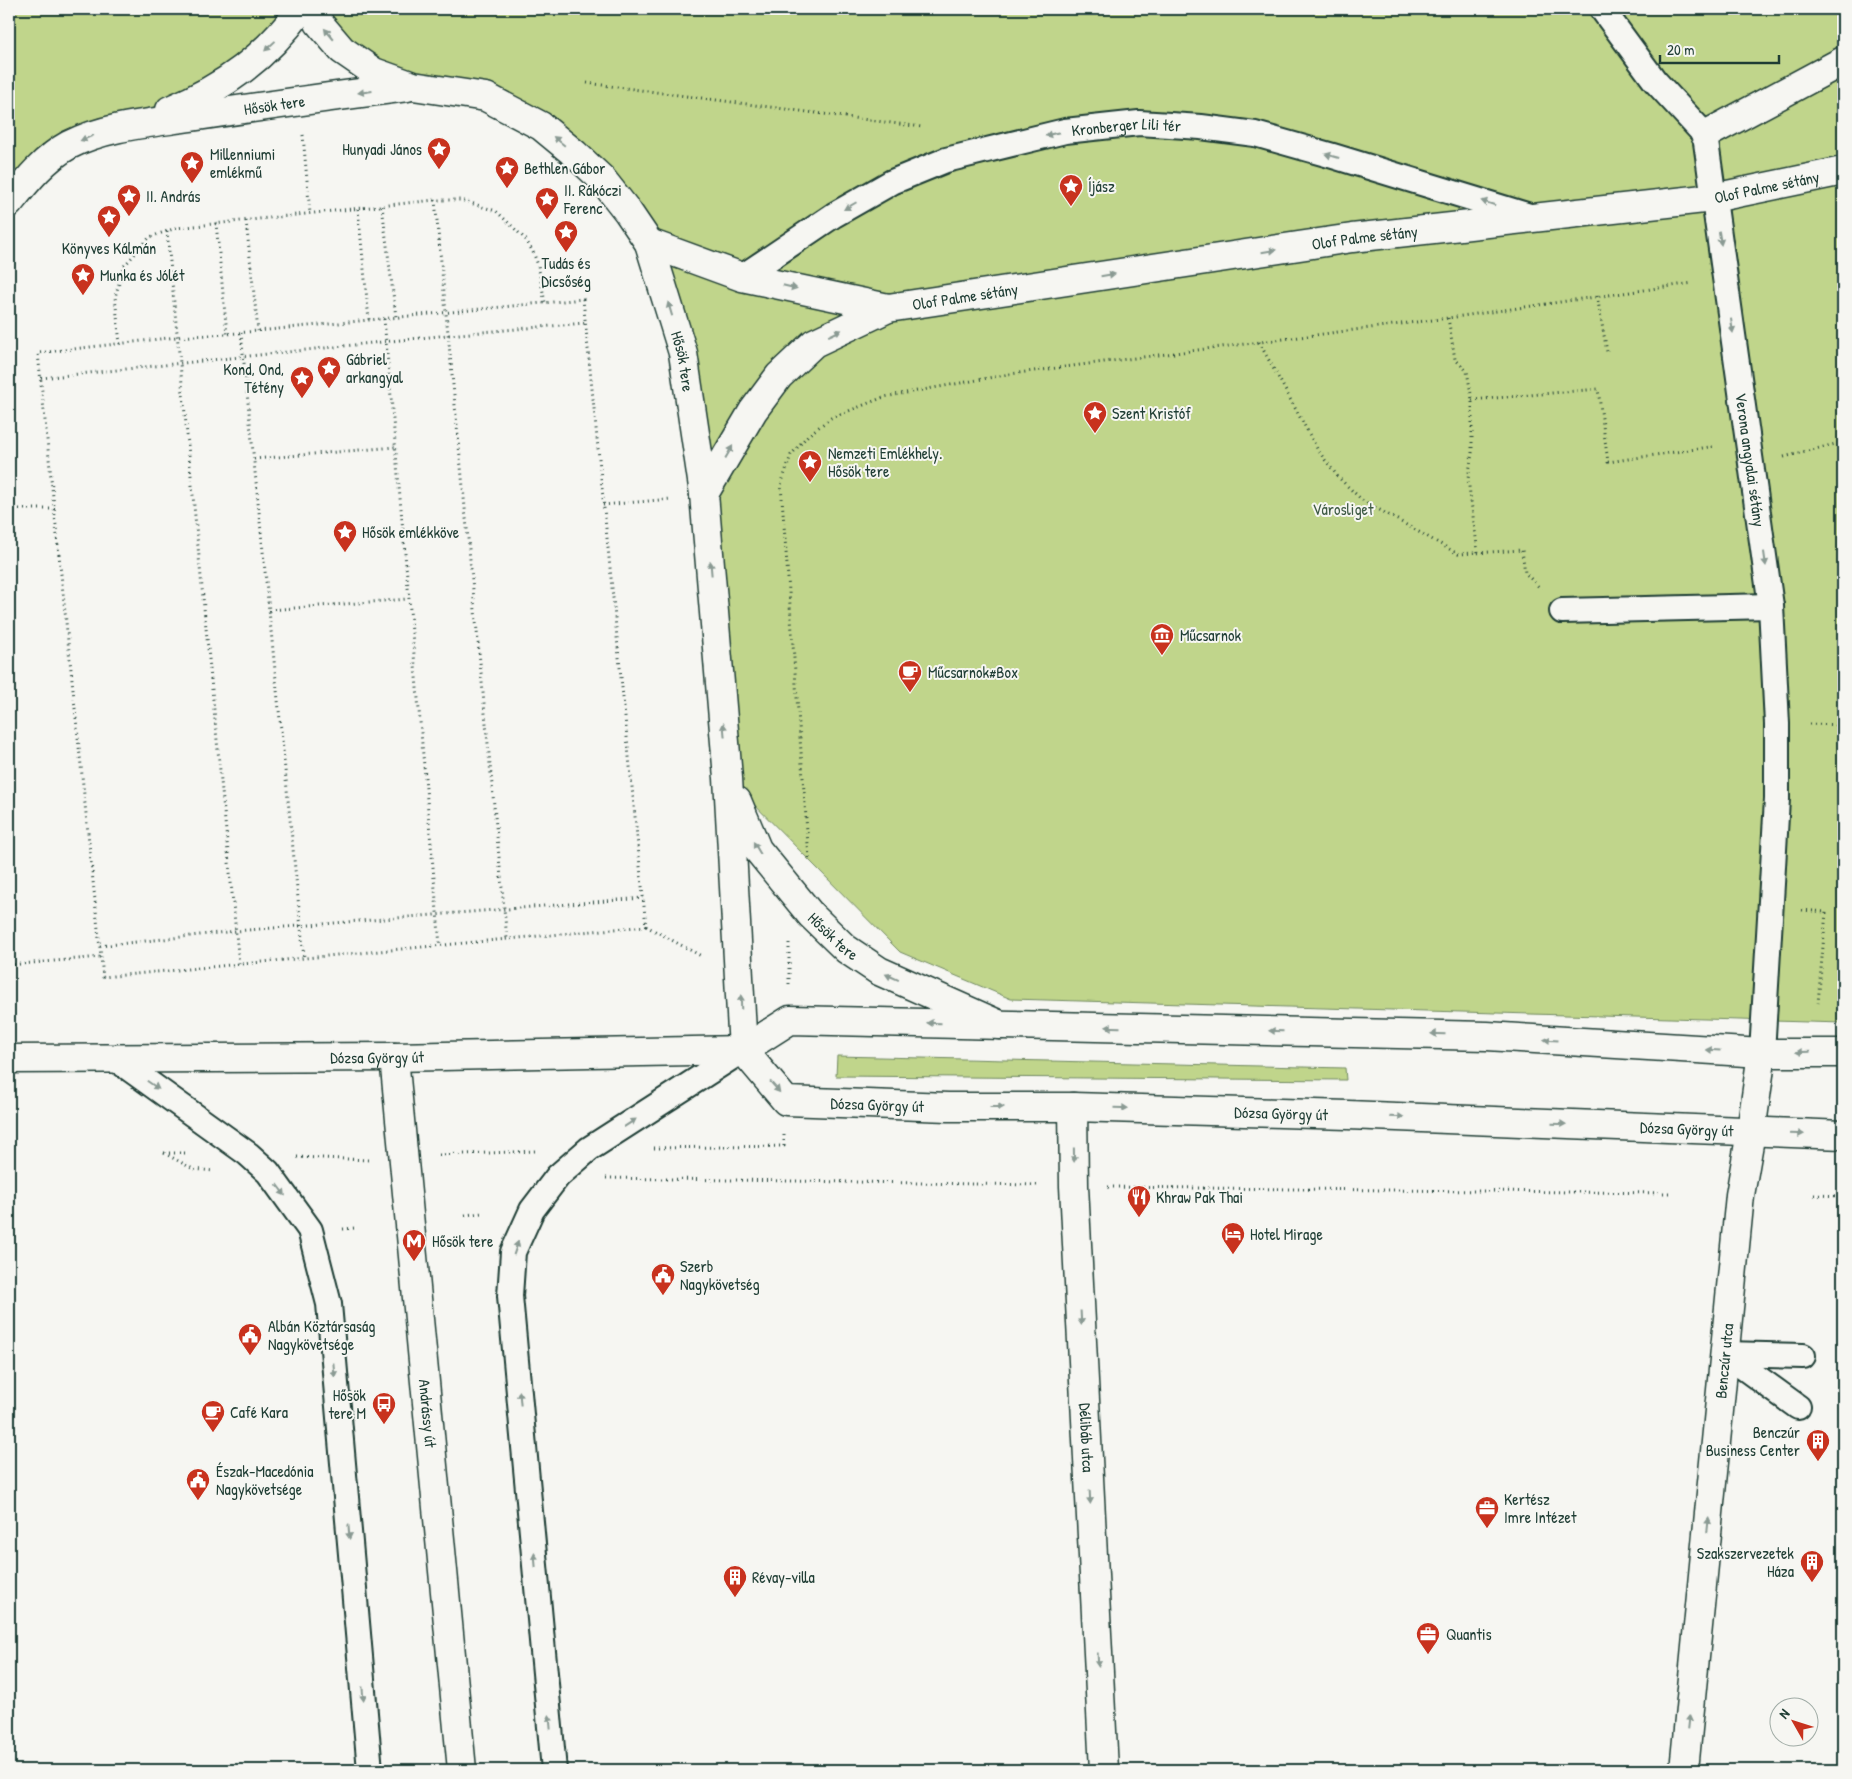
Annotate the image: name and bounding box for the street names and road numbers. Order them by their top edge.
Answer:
street label: Hősök tere [242,89,307,120]
street label: Kronberger Lili tér [1070,112,1182,141]
street label: Olof Palme sétány [1712,165,1822,208]
street label: Olof Palme sétány [1310,220,1419,255]
street label: Olof Palme sétány [911,277,1020,315]
street label: Hősök tere [666,328,700,394]
street label: Verona angyalai sétány [1730,391,1771,528]
street label: Hősök tere [803,907,863,965]
street label: Dózsa György út [330,1045,425,1068]
street label: Dózsa György út [830,1092,925,1117]
street label: Dózsa György út [1234,1101,1329,1125]
street label: Dózsa György út [1640,1116,1735,1142]
street label: Benczúr utca [1709,1322,1738,1400]
street label: Andrássy út [414,1378,442,1449]
street label: Délibáb utca [1074,1402,1100,1473]

